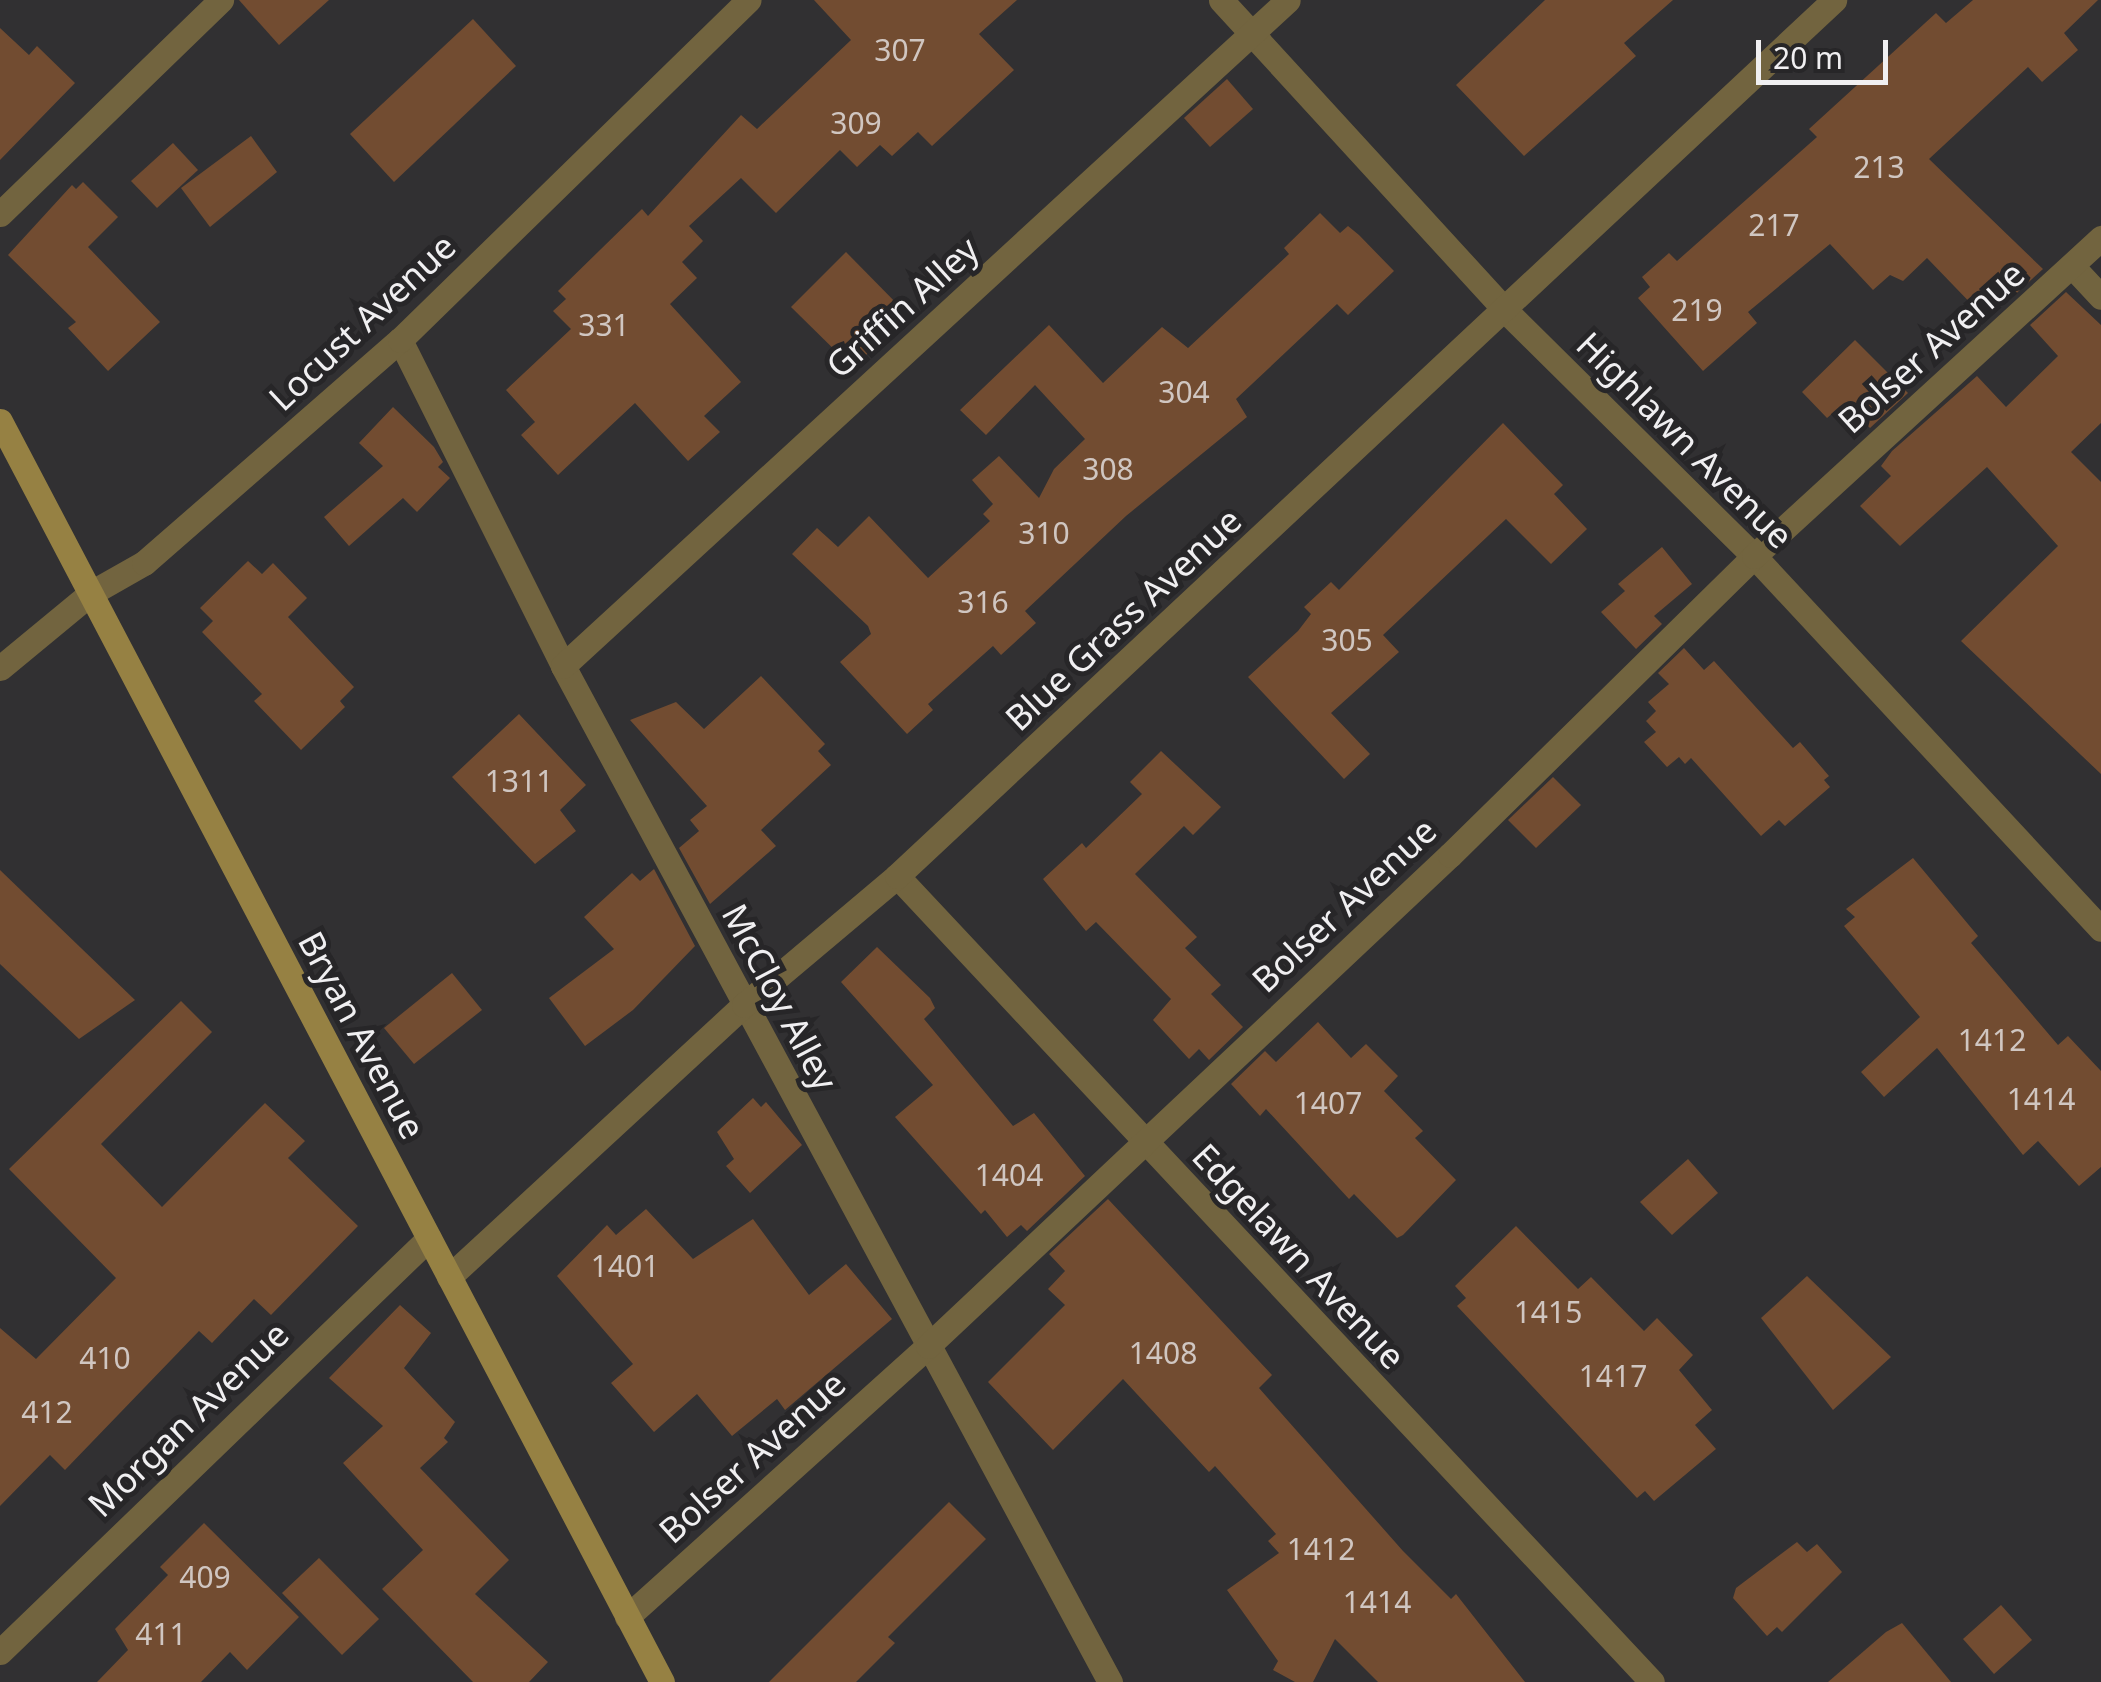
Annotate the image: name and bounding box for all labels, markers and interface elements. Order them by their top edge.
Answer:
scale bar [1761,20,1894,82]
house number: 307 [874,32,926,68]
text: 20 m [1773,37,1843,78]
house number: 309 [830,105,882,141]
house number: 213 [1853,149,1905,185]
house number: 217 [1748,207,1800,243]
street label: Locust Avenue [260,225,464,419]
street label: Griffin Alley [817,228,987,386]
street label: Bolser Avenue [1829,252,2033,442]
house number: 219 [1671,292,1723,328]
house number: 331 [578,307,630,343]
street label: Highlawn Avenue [1568,323,1802,557]
house number: 304 [1158,374,1210,410]
house number: 308 [1082,451,1134,487]
street label: Blue Grass Avenue [997,499,1249,739]
house number: 310 [1018,515,1070,551]
house number: 316 [957,584,1009,620]
house number: 305 [1321,622,1373,658]
house number: 1311 [485,763,553,799]
street label: Bolser Avenue [1243,809,1445,1001]
street label: McCloy Alley [713,897,847,1097]
street label: Bryan Avenue [290,924,434,1146]
house number: 1412 [1958,1022,2026,1058]
house number: 1414 [2007,1081,2075,1117]
house number: 1407 [1294,1085,1362,1121]
street label: Edgelawn Avenue [1184,1135,1414,1377]
house number: 1404 [975,1157,1043,1193]
house number: 1401 [591,1248,659,1284]
house number: 1415 [1514,1294,1582,1330]
street label: Morgan Avenue [79,1313,297,1525]
house number: 1408 [1129,1335,1197,1371]
house number: 410 [79,1340,131,1376]
house number: 1417 [1579,1358,1647,1394]
street label: Bolser Avenue [650,1362,854,1552]
house number: 412 [21,1394,73,1430]
house number: 1412 [1287,1531,1355,1567]
house number: 409 [179,1559,231,1595]
house number: 1414 [1343,1584,1411,1620]
house number: 411 [135,1616,187,1652]

